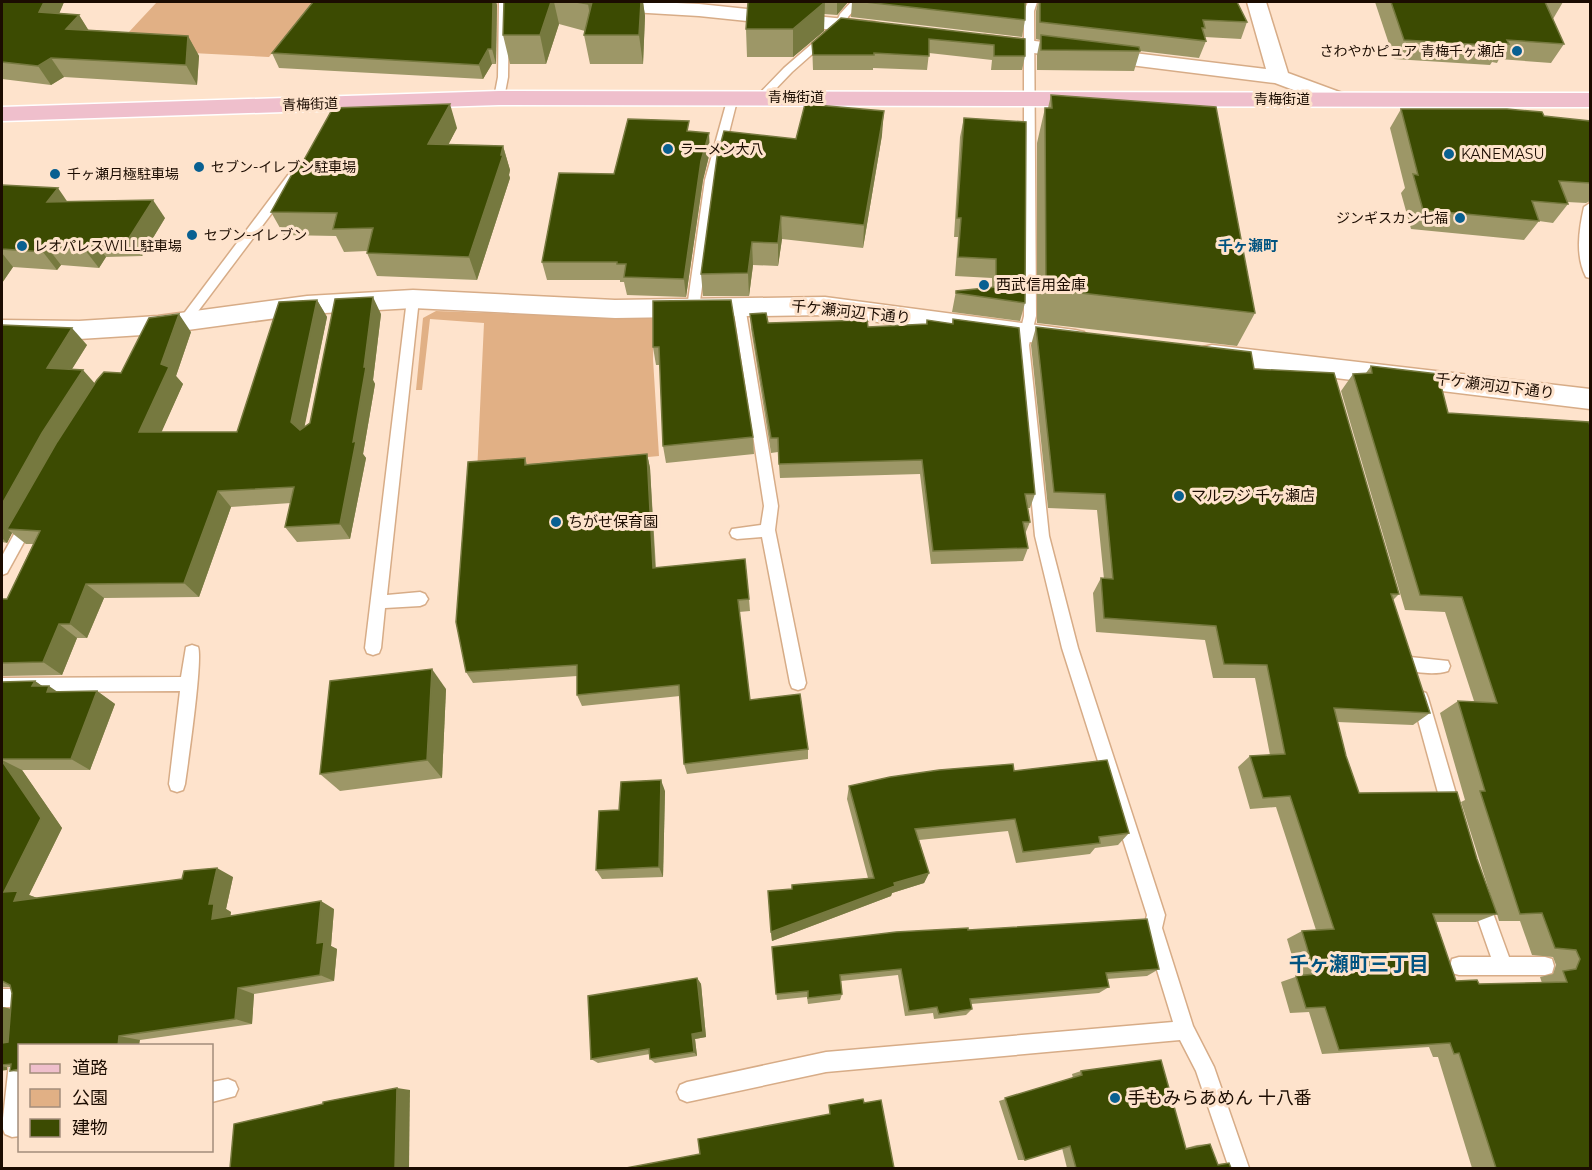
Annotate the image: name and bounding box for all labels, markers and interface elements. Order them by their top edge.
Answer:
place label: さわやかピュア 青梅千ヶ瀬店 [1320,42,1505,60]
marker: さわやかピュア 青梅千ヶ瀬店 [1510,44,1524,58]
street label: 青梅街道 [768,88,824,106]
street label: 青梅街道 [1254,90,1310,108]
street label: 青梅街道 [282,94,338,114]
place label: ラーメン大八 [680,140,763,158]
marker: ラーメン大八 [661,142,675,156]
place label: KANEMASU [1461,145,1544,163]
marker: KANEMASU [1442,147,1456,161]
place label: セブン-イレブン駐車場 [211,158,356,176]
marker: セブン-イレブン駐車場 [192,160,206,174]
place label: 千ヶ瀬月極駐車場 [67,165,179,183]
marker: 千ヶ瀬月極駐車場 [48,167,62,181]
place label: ジンギスカン七福 [1336,209,1448,227]
marker: ジンギスカン七福 [1453,211,1467,225]
place label: セブン-イレブン [204,226,307,244]
marker: セブン-イレブン [185,228,199,242]
district label: 千ヶ瀬町 [1218,236,1278,255]
place label: レオパレスWILL駐車場 [34,237,182,255]
marker: レオパレスWILL駐車場 [15,239,29,253]
place label: 西武信用金庫 [996,275,1086,294]
marker: 西武信用金庫 [977,278,991,292]
street label: 千ケ瀬河辺下通り [790,296,912,327]
street label: 千ケ瀬河辺下通り [1434,369,1556,402]
place label: マルフジ 千ヶ瀬店 [1191,486,1315,505]
marker: マルフジ 千ヶ瀬店 [1172,489,1186,503]
place label: ちがせ保育園 [568,512,658,531]
marker: ちがせ保育園 [549,515,563,529]
district label: 千ヶ瀬町三丁目 [1289,952,1429,976]
legend [18,1044,213,1152]
text: 道路 [72,1057,108,1079]
text: 公園 [72,1087,108,1109]
place label: 手もみらあめん 十八番 [1127,1087,1312,1109]
marker: 手もみらあめん 十八番 [1108,1091,1122,1105]
text: 建物 [72,1117,108,1139]

